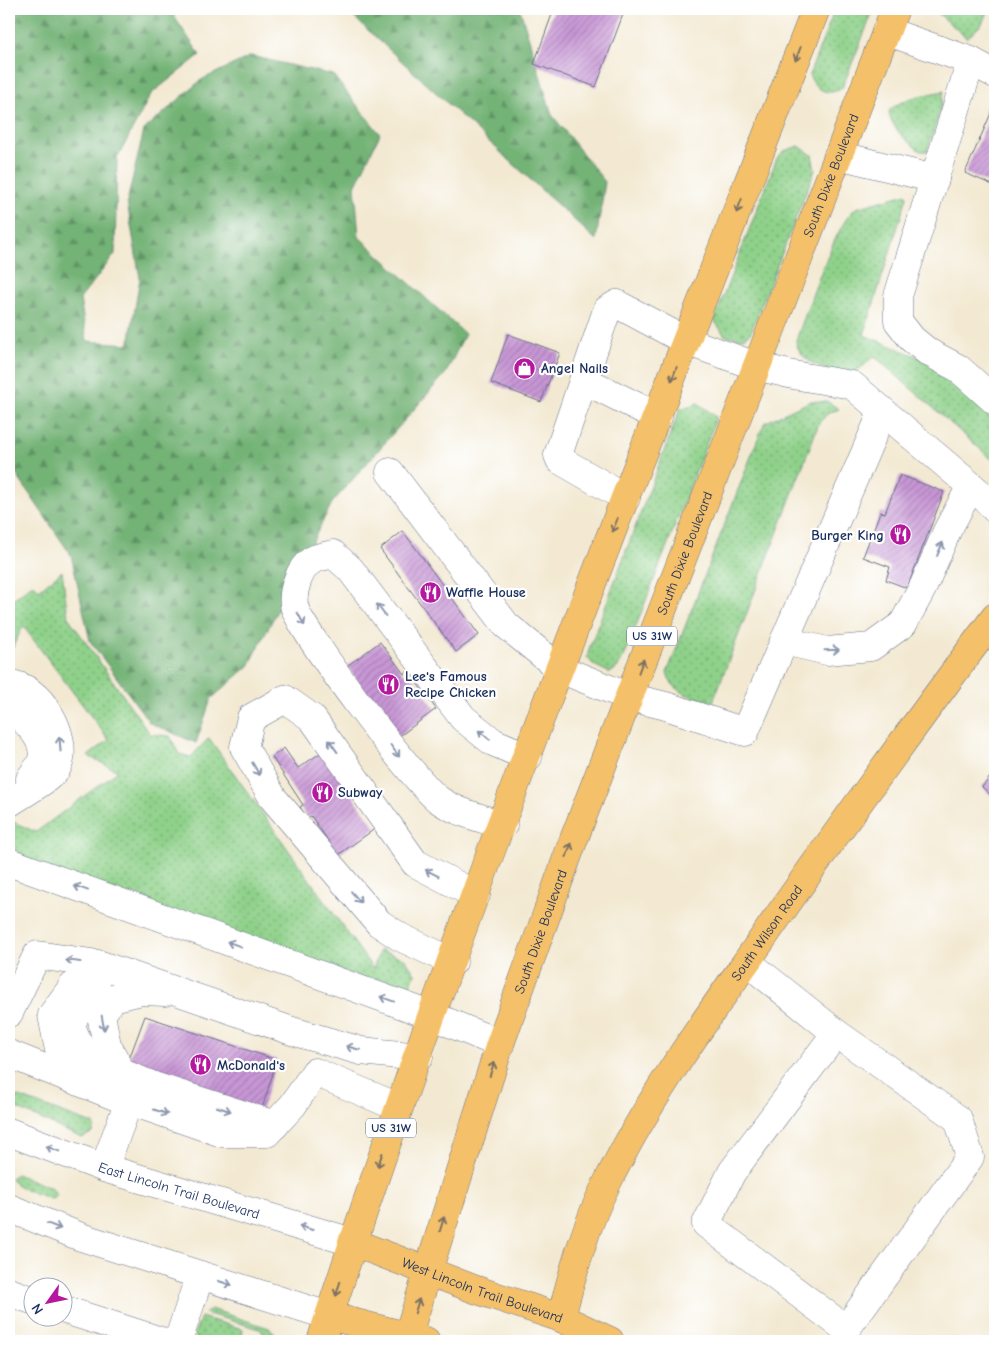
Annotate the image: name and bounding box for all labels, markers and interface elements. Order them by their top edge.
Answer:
one-way arrow [793,46,802,61]
street label: South Dixie Boulevard [799,111,862,239]
one-way arrow [734,198,743,213]
shop icon: Angel Nails [513,356,537,380]
place label: Angel Nails [541,360,608,377]
one-way arrow [669,365,678,381]
street label: South Dixie Boulevard [653,489,716,617]
one-way arrow [610,517,620,532]
restaurant icon: Burger King [888,523,912,547]
place label: Burger King [811,527,884,544]
one-way arrow [935,542,945,557]
restaurant icon: Waffle House [418,580,442,604]
place label: Waffle House [446,584,526,601]
one-way arrow [376,604,387,617]
one-way arrow [297,611,306,626]
road number: US 31W [627,626,677,646]
one-way arrow [824,645,840,655]
one-way arrow [636,659,646,674]
place label: Lee's Famous Recipe Chicken [405,668,496,701]
restaurant icon: Lee's Famous Recipe Chicken [377,672,401,696]
one-way arrow [478,730,491,741]
one-way arrow [55,737,64,753]
one-way arrow [328,739,338,753]
one-way arrow [390,744,400,758]
one-way arrow [252,761,262,776]
restaurant icon: Subway [310,780,334,804]
place label: Subway [338,784,383,801]
one-way arrow [565,843,574,858]
street label: South Dixie Boulevard [510,867,571,996]
one-way arrow [425,868,440,877]
street label: South Wilson Road [727,882,806,984]
one-way arrow [74,883,90,892]
one-way arrow [350,891,361,904]
one-way arrow [227,939,242,948]
one-way arrow [65,955,81,965]
one-way arrow [380,994,395,1003]
one-way arrow [98,1015,108,1031]
one-way arrow [345,1043,361,1053]
restaurant icon: McDonald's [189,1053,213,1077]
place label: McDonald's [217,1057,285,1074]
one-way arrow [488,1062,497,1078]
one-way arrow [216,1105,232,1114]
one-way arrow [153,1108,168,1117]
road number: US 31W [366,1118,416,1138]
one-way arrow [46,1144,61,1153]
one-way arrow [375,1152,384,1167]
street label: East Lincoln Trail Boulevard [96,1158,262,1222]
one-way arrow [438,1216,448,1232]
one-way arrow [46,1222,61,1231]
one-way arrow [298,1223,314,1233]
street label: West Lincoln Trail Boulevard [399,1254,565,1327]
north arrow [22,1278,72,1328]
one-way arrow [216,1279,232,1289]
one-way arrow [332,1280,342,1296]
one-way arrow [412,1298,422,1314]
text: N [28,1300,47,1317]

